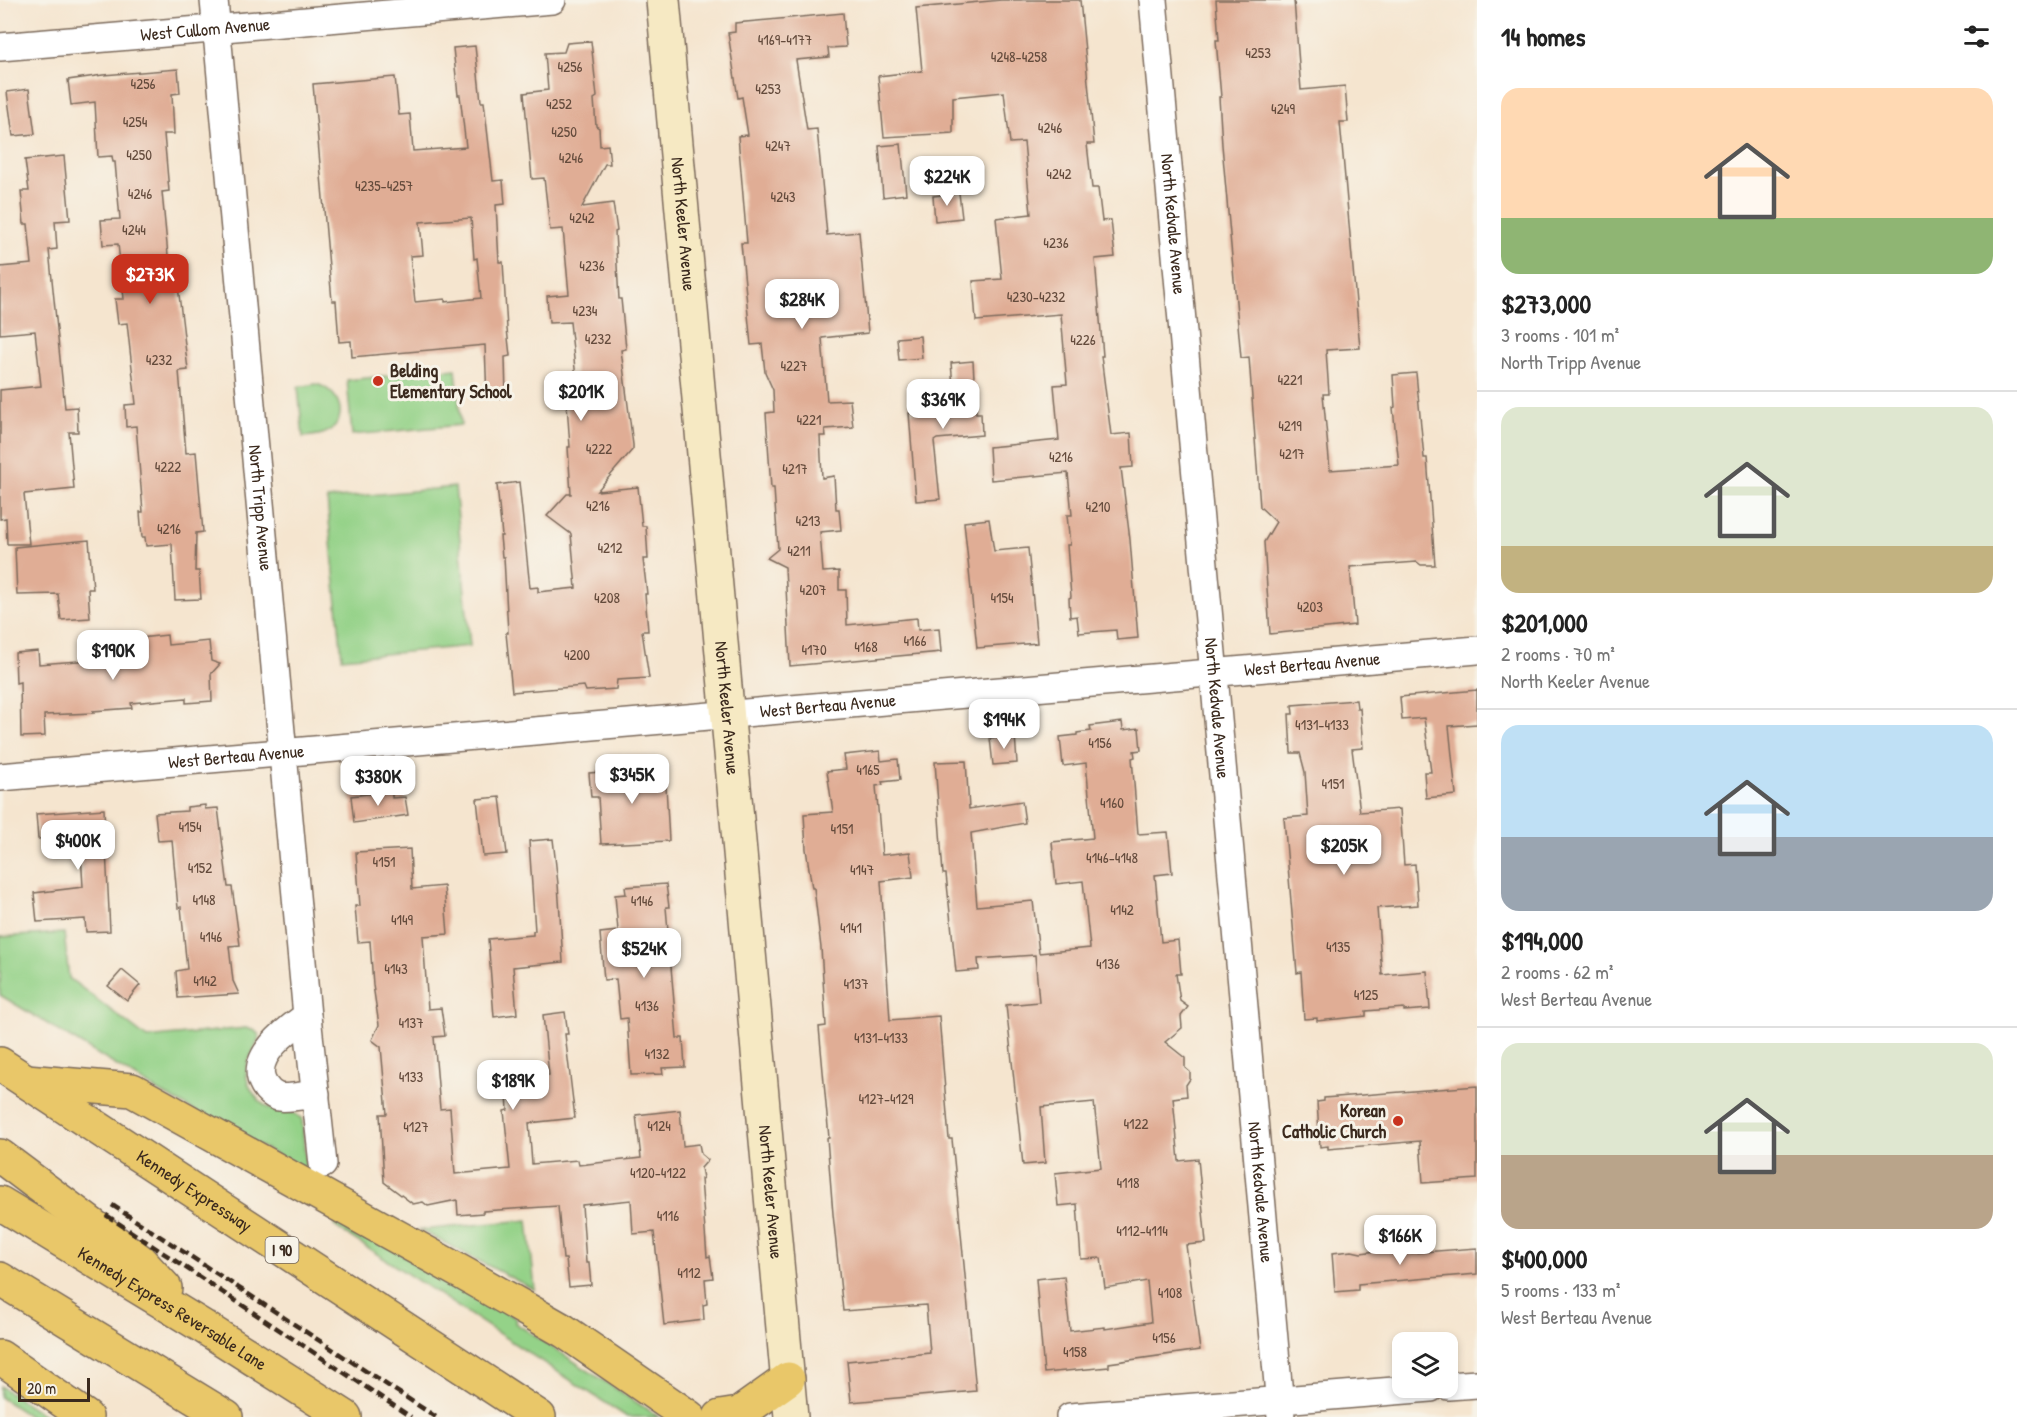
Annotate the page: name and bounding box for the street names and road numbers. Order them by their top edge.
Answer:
street label: West Cullom Avenue [140,11,271,47]
street label: North Kedvale Avenue [1155,153,1193,296]
street label: North Keeler Avenue [665,156,702,292]
street label: North Tripp Avenue [243,444,279,572]
street label: North Kedvale Avenue [1199,637,1236,780]
street label: North Keeler Avenue [709,640,746,776]
street label: West Berteau Avenue [1243,645,1381,682]
street label: West Berteau Avenue [759,687,897,724]
street label: West Berteau Avenue [167,738,305,774]
street label: North Kedvale Avenue [1242,1121,1280,1264]
street label: North Keeler Avenue [753,1124,790,1260]
street label: Kennedy Expressway [132,1144,257,1238]
road number: I 90 [266,1237,298,1263]
street label: Kennedy Express Reversable Lane [73,1240,272,1376]

